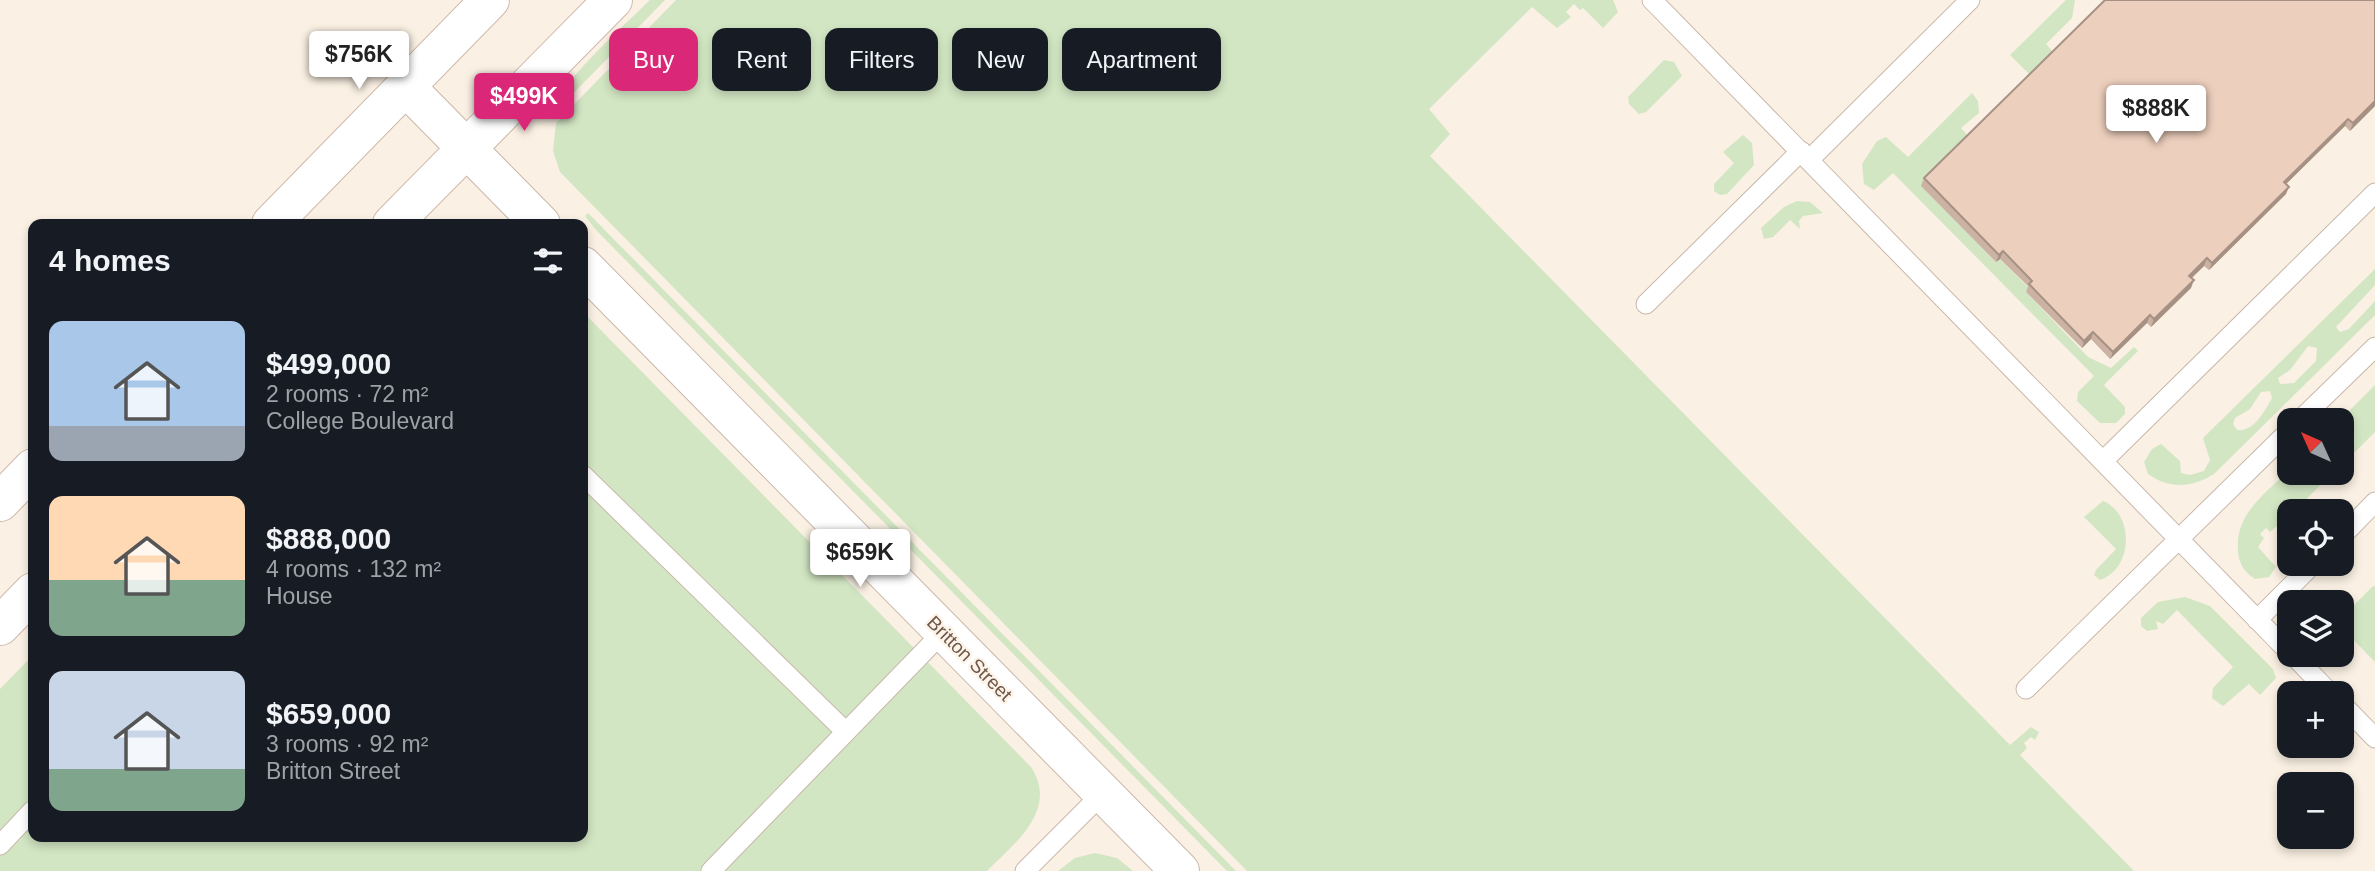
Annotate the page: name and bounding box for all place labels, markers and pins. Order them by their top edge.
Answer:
pin: $756K [310,32,408,91]
pin: $499K [475,74,573,133]
pin: $888K [2107,86,2205,145]
pin: $659K [811,530,909,589]

